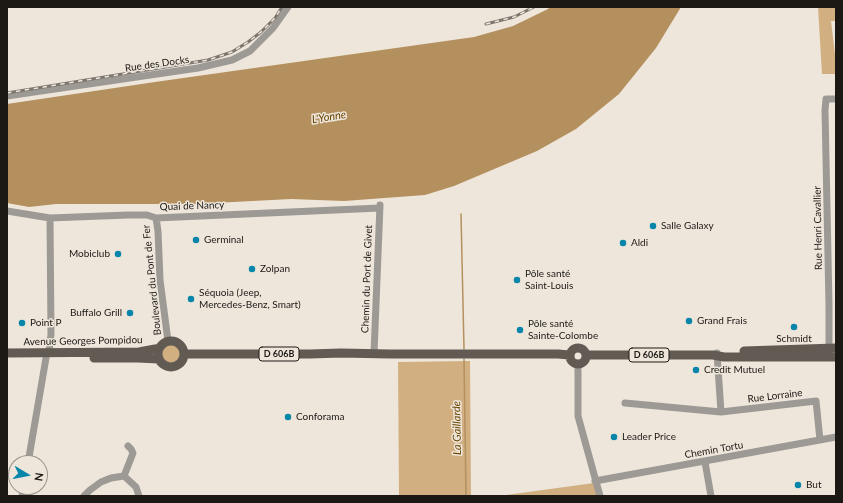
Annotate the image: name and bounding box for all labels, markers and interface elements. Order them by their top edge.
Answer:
street label: Rue des Docks [124,54,190,74]
water label: L'Yonne [311,108,347,126]
street label: Rue Henri Cavallier [811,186,825,270]
street label: Quai de Nancy [159,199,225,213]
place label: Salle Galaxy [661,220,714,232]
marker: Salle Galaxy [648,221,658,231]
street label: Boulevard du Pont de Fer [140,224,164,336]
street label: Chemin du Port de Givet [359,225,375,333]
place label: Germinal [204,234,244,246]
marker: Germinal [191,235,201,245]
place label: Aldi [631,237,648,249]
marker: Aldi [618,238,628,248]
place label: Mobiclub [69,248,110,260]
marker: Mobiclub [113,249,123,259]
place label: Zolpan [260,263,290,275]
marker: Zolpan [247,264,257,274]
place label: Pôle santé Saint-Louis [525,268,573,292]
marker: Pôle santé Saint-Louis [512,275,522,285]
place label: Séquoia (Jeep, Mercedes-Benz, Smart) [199,287,301,310]
marker: Séquoia (Jeep, Mercedes-Benz, Smart) [186,294,196,304]
place label: Buffalo Grill [70,307,122,319]
marker: Buffalo Grill [125,308,135,318]
place label: Grand Frais [697,315,747,327]
marker: Grand Frais [684,316,694,326]
place label: Point P [30,317,61,329]
marker: Point P [17,318,27,328]
place label: Pôle santé Sainte-Colombe [528,318,598,342]
marker: Schmidt [789,322,799,332]
marker: Pôle santé Sainte-Colombe [515,325,525,335]
place label: Schmidt [776,333,812,345]
street label: Avenue Georges Pompidou [23,334,143,348]
road number: D 606B [259,347,299,361]
road number: D 606B [629,348,669,362]
place label: Credit Mutuel [704,364,765,376]
marker: Credit Mutuel [691,365,701,375]
street label: Rue Lorraine [747,387,803,405]
water label: La Gaillarde [450,401,464,455]
place label: Conforama [296,411,344,423]
marker: Conforama [283,412,293,422]
place label: Leader Price [622,431,676,443]
marker: Leader Price [609,432,619,442]
street label: Chemin Tortu [684,439,744,461]
north arrow [8,455,48,495]
text: N [32,472,46,482]
place label: But [806,479,822,491]
marker: But [793,480,803,490]

